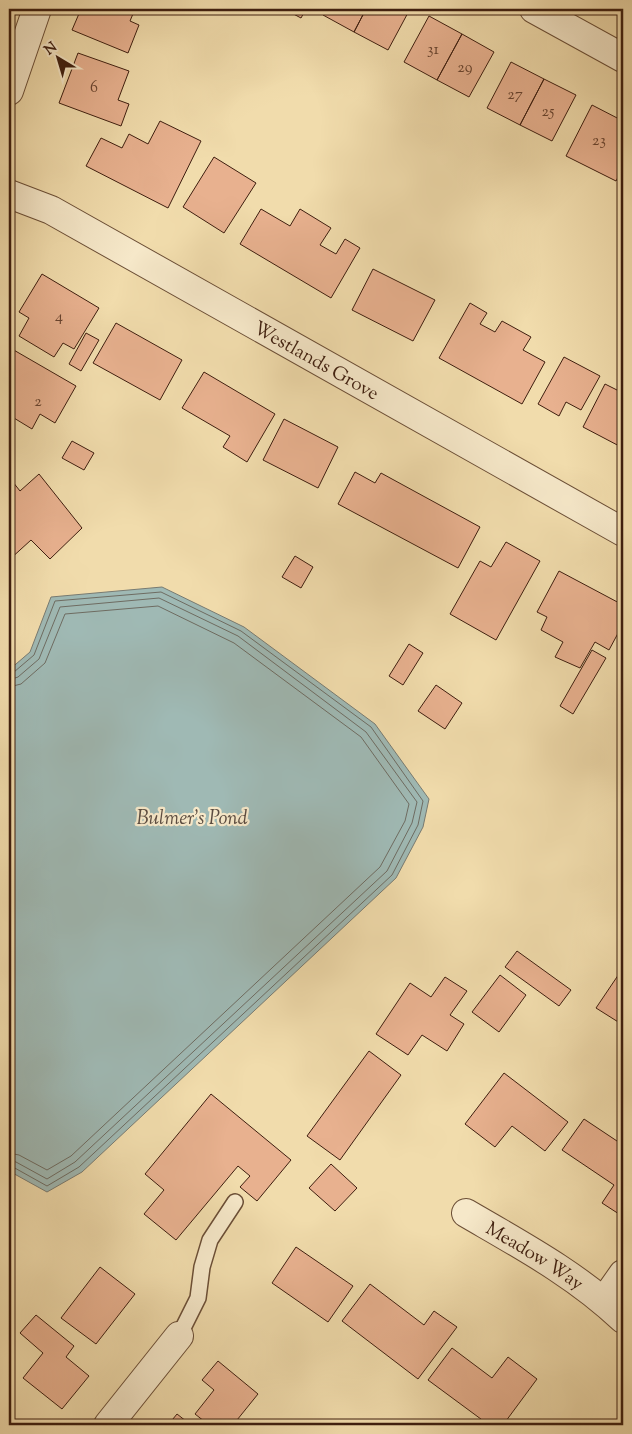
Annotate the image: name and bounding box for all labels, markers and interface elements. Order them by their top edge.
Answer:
north arrow [32,32,82,82]
text: N [41,38,62,61]
house number: 31 [427,39,440,62]
house number: 29 [457,57,473,80]
house number: 6 [90,77,98,100]
house number: 27 [507,84,523,107]
house number: 25 [542,101,555,124]
house number: 23 [592,130,606,153]
house number: 4 [55,306,63,329]
street label: Westlands Grove [248,316,383,408]
house number: 2 [34,391,42,414]
water label: Bulmer's Pond [136,805,248,834]
street label: Meadow Way [480,1216,589,1298]

